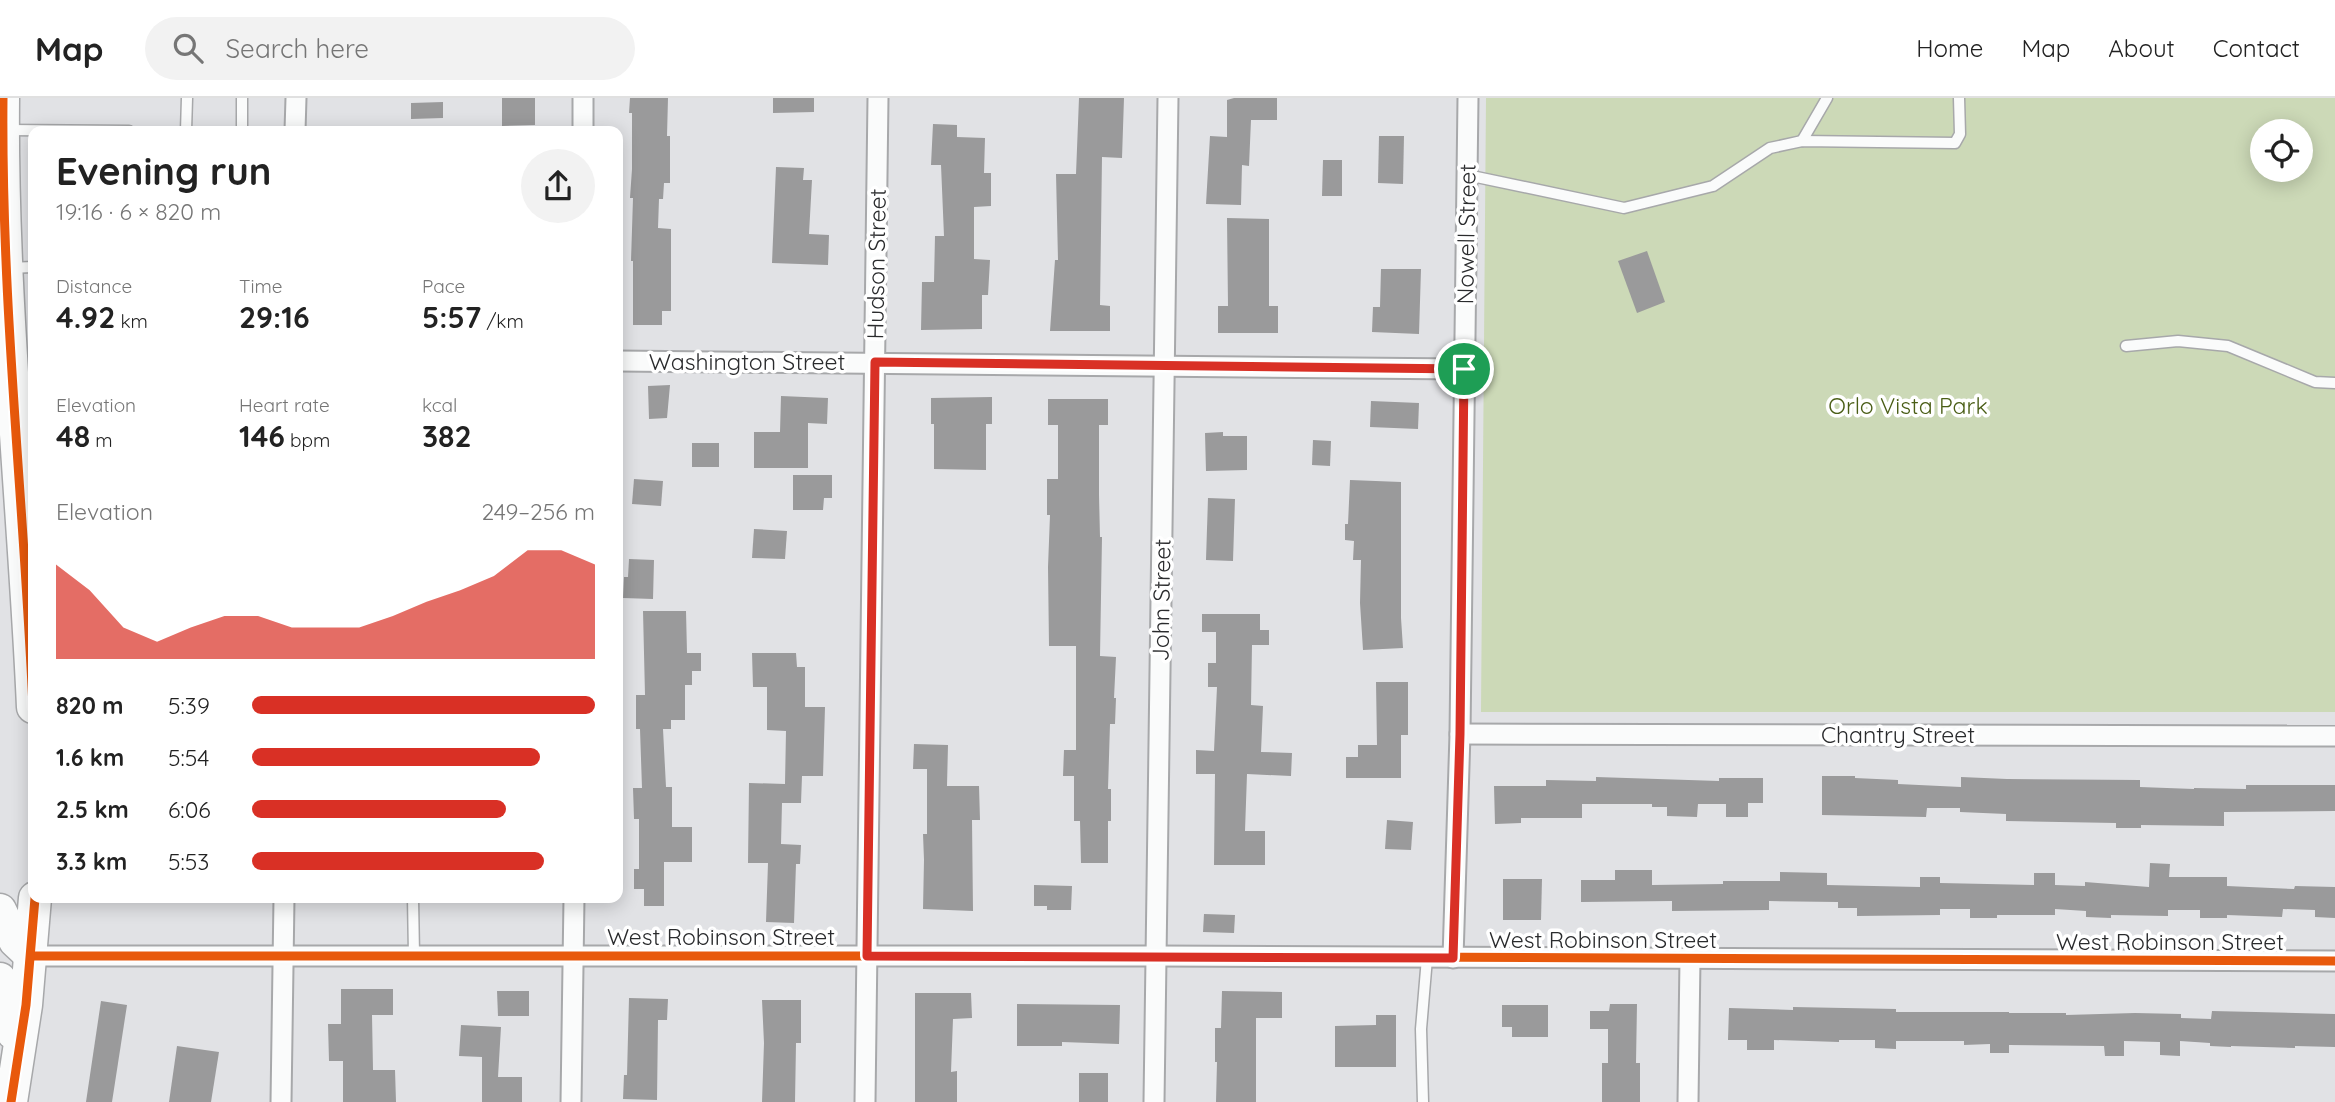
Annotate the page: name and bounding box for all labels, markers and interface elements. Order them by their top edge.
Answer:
search box [145,17,635,80]
text: Map [35,28,103,69]
icon: search [169,29,207,67]
text: Search here [225,32,369,65]
text: Home [1916,33,1983,63]
text: Map [2021,33,2070,63]
text: About [2108,33,2175,63]
text: Contact [2213,33,2300,63]
map controls [2250,119,2313,182]
button: locate [2250,119,2313,182]
text: Evening run [56,147,271,195]
button: share [521,149,595,223]
street label: Nowell Street [1450,163,1482,305]
street label: Hudson Street [860,188,892,340]
text: 19:16 · 6 × 820 m [56,197,221,226]
text: Distance [56,274,132,298]
text: Time [239,274,283,298]
text: Pace [422,274,465,298]
text: 4.92 [56,298,115,336]
text: 29:16 [239,298,310,336]
text: 5:57 [422,298,481,336]
text: km [115,309,148,333]
text: /km [481,309,524,333]
pin [1434,339,1494,399]
street label: Washington Street [649,347,845,376]
icon: arrive [1445,350,1483,388]
park label: Orlo Vista Park [1828,391,1988,420]
text: Elevation [56,393,136,417]
text: Heart rate [239,393,330,417]
text: kcal [422,393,457,417]
text: 48 [56,417,90,455]
text: 146 [239,417,285,455]
text: 382 [422,417,472,455]
text: m [90,428,113,452]
text: bpm [285,428,330,452]
text: Elevation [56,497,153,526]
text: 249–256 m [481,497,595,526]
street label: John Street [1145,538,1177,662]
text: 820 m [56,691,123,720]
text: 5:39 [168,691,210,720]
street label: Chantry Street [1821,720,1975,749]
text: 1.6 km [56,743,124,772]
text: 5:54 [168,743,210,772]
text: 2.5 km [56,795,129,824]
text: 6:06 [168,795,211,824]
text: 3.3 km [56,847,127,876]
text: 5:53 [168,847,209,876]
street label: West Robinson Street [607,922,835,951]
street label: West Robinson Street [1489,925,1717,954]
street label: West Robinson Street [2056,927,2284,956]

